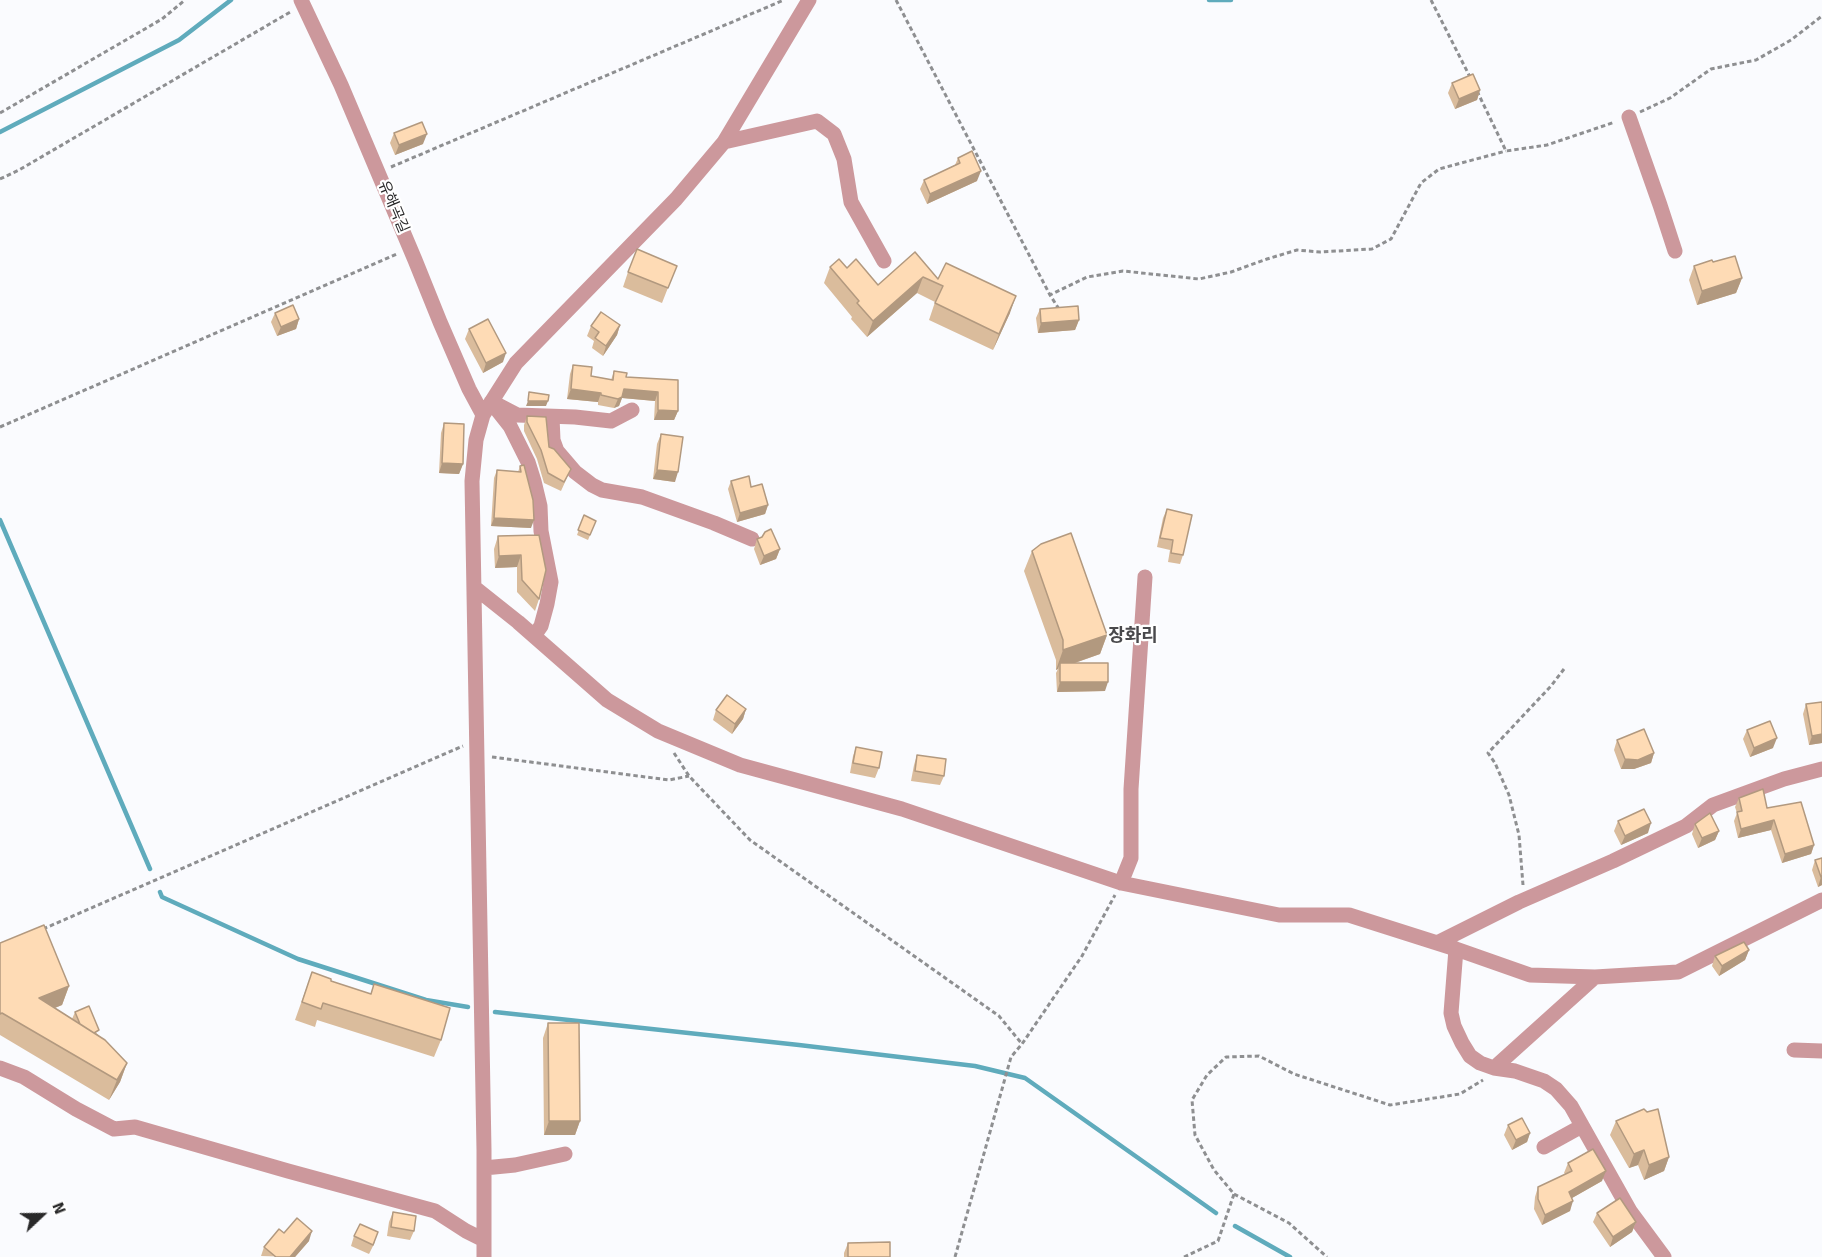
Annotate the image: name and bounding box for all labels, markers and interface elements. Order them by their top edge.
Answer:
street label: 유해곡길 [374,178,412,236]
district label: 장화리 [1108,625,1158,647]
north arrow [12,1185,72,1245]
text: N [47,1199,70,1217]

